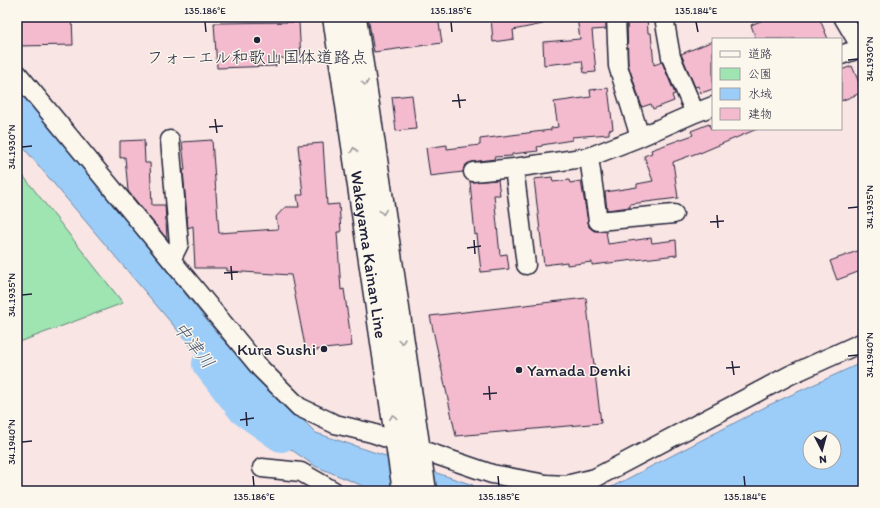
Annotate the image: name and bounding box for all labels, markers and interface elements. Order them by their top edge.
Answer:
text: 135.186°E [184,4,226,17]
text: 135.185°E [430,4,472,17]
text: 135.184°E [675,4,718,17]
marker: フォーエル和歌山国体道路点 [252,35,262,45]
text: 34.1930°N [863,36,876,82]
legend [712,38,842,130]
place label: フォーエル和歌山国体道路点 [147,47,368,67]
text: 道路 [748,47,772,61]
text: 公園 [748,67,772,81]
one-way arrow [360,80,369,86]
text: 水域 [748,87,772,101]
text: 建物 [748,107,772,121]
text: 34.1930°N [5,124,18,170]
one-way arrow [350,147,359,153]
street label: Wakayama Kainan Line [347,169,391,340]
text: 34.1935°N [863,185,876,229]
one-way arrow [378,209,387,215]
text: 34.1935°N [5,273,18,317]
water label: 中津川 [169,317,219,373]
text: 34.1940°N [863,332,876,378]
one-way arrow [397,338,406,344]
place label: Kura Sushi [237,339,316,359]
marker: Kura Sushi [319,344,329,354]
place label: Yamada Denki [527,360,631,380]
marker: Yamada Denki [514,365,524,375]
one-way arrow [389,414,398,420]
text: 34.1940°N [5,419,18,465]
north arrow [802,430,842,470]
text: N [819,453,827,466]
text: 135.186°E [233,490,275,503]
text: 135.185°E [478,490,520,503]
text: 135.184°E [724,490,767,503]

